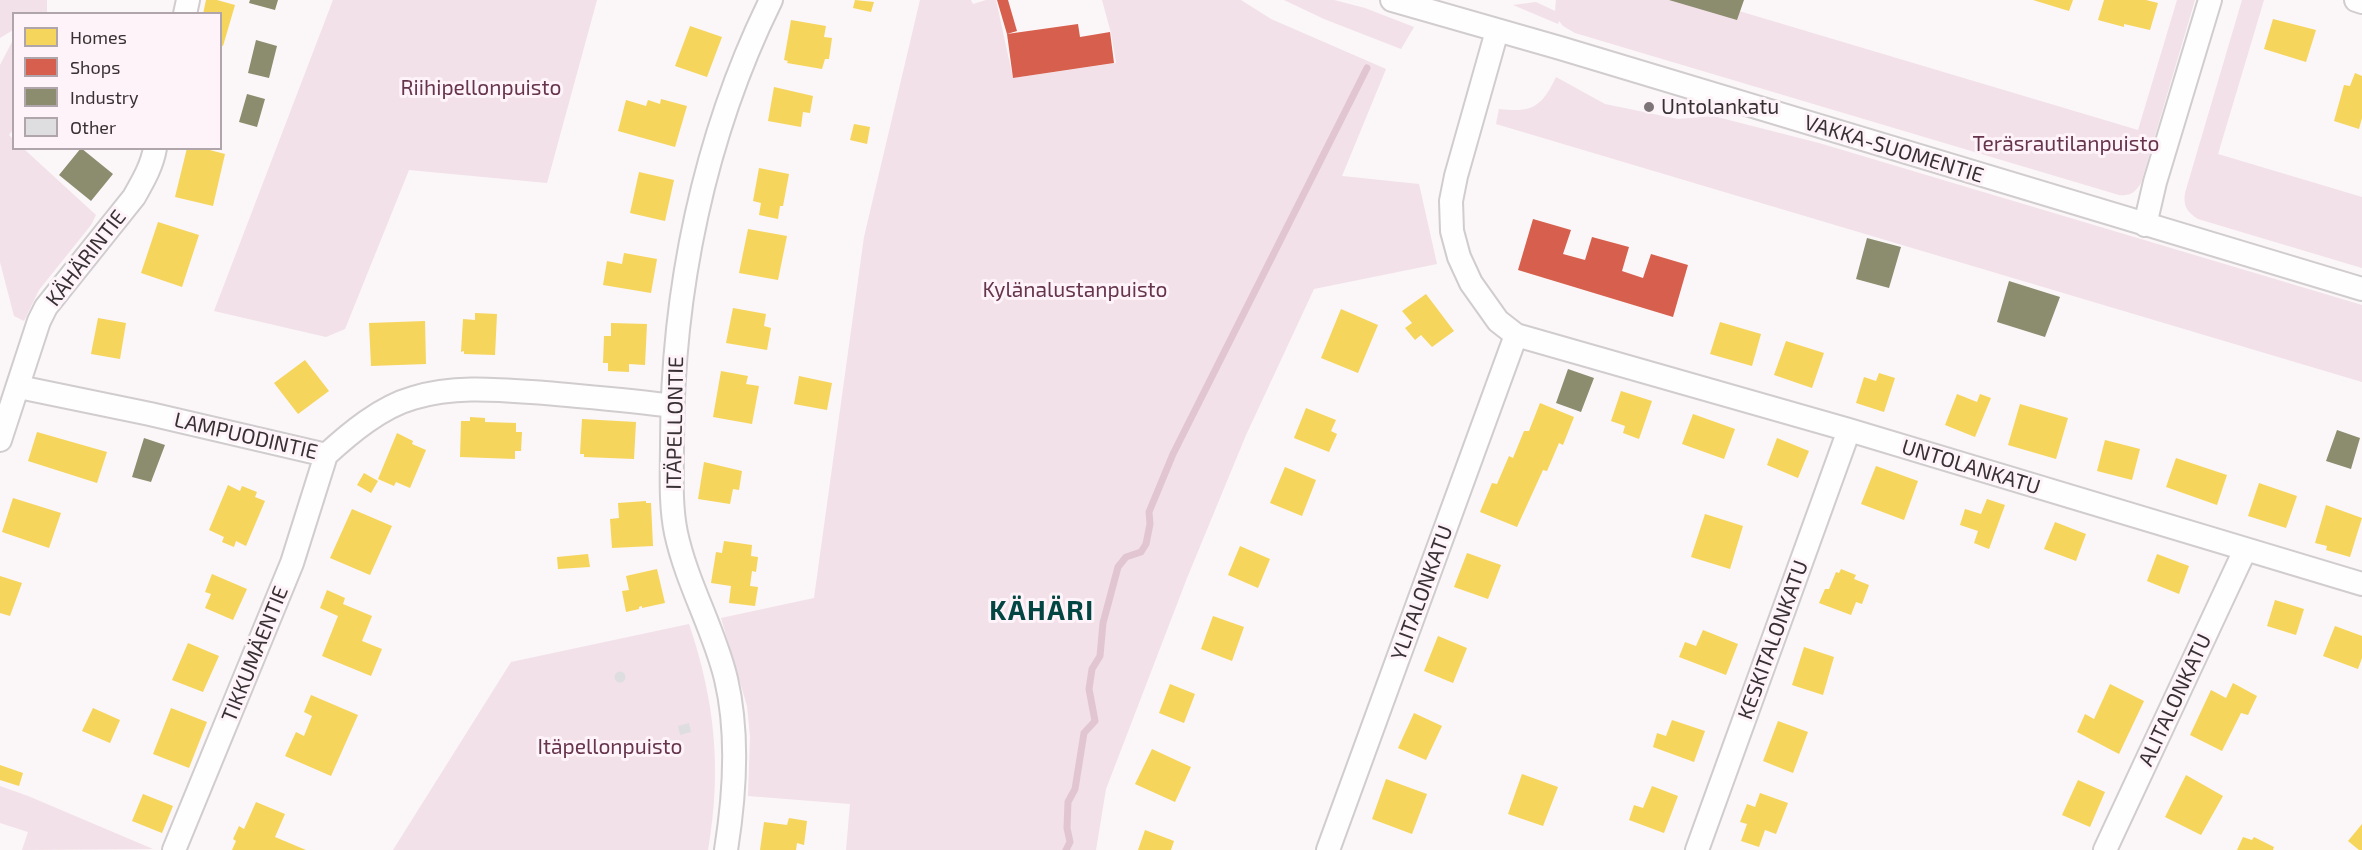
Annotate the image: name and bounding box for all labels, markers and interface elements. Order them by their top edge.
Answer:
legend [12,12,222,150]
text: Homes [70,26,127,48]
text: Shops [70,56,120,78]
park label: Riihipellonpuisto [401,75,561,101]
text: Industry [70,86,139,108]
place label: Untolankatu [1661,94,1779,120]
marker: Untolankatu [1642,100,1656,114]
street label: VAKKA-SUOMENTIE [1801,110,1987,188]
text: Other [70,116,116,138]
park label: Teräsrautilanpuisto [1973,131,2159,157]
street label: KÄHÄRINTIE [41,205,131,311]
park label: Kylänalustanpuisto [983,277,1167,303]
street label: ITÄPELLONTIE [661,356,689,490]
street label: LAMPUODINTIE [172,407,320,465]
street label: UNTOLANKATU [1899,434,2043,500]
street label: YLITALONKATU [1386,522,1458,664]
street label: KESKITALONKATU [1733,557,1813,723]
street label: TIKKUMÄENTIE [216,583,294,725]
district label: KÄHÄRI [989,595,1095,627]
street label: ALITALONKATU [2133,630,2217,770]
park label: Itäpellonpuisto [537,734,683,760]

